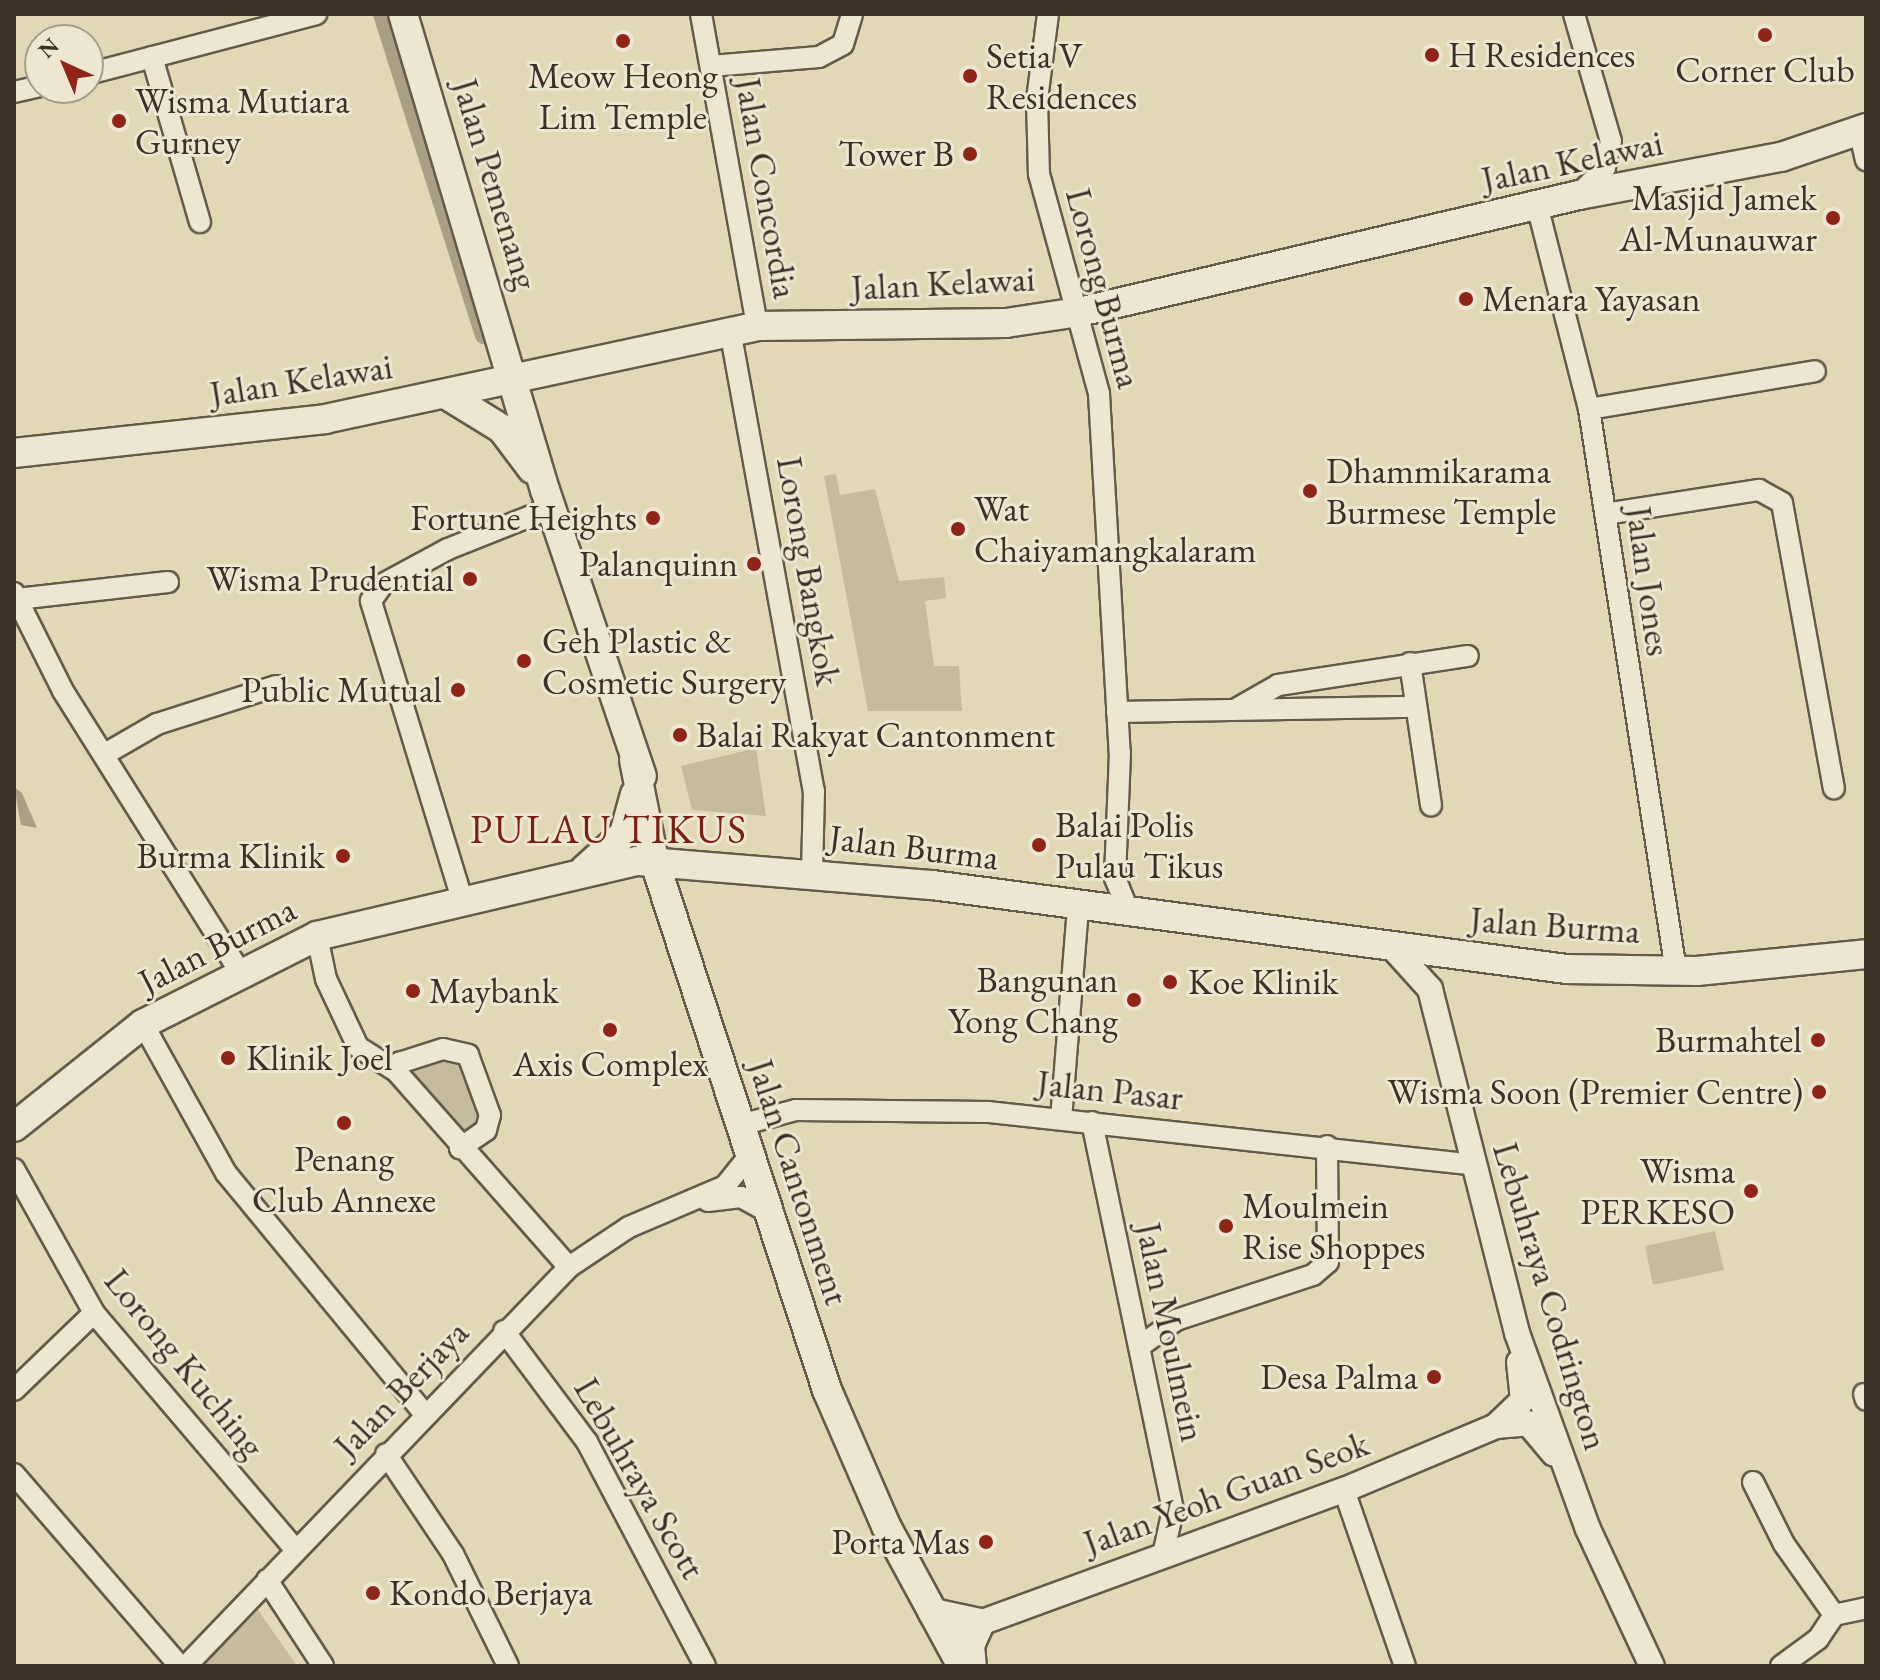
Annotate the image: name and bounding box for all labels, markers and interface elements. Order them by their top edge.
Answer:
north arrow [24,24,104,104]
marker: Corner Club [1756,26,1774,44]
text: N [32,31,65,64]
marker: Meow Heong Lim Temple [614,32,632,50]
place label: Setia V Residences [986,33,1137,118]
place label: H Residences [1448,33,1635,77]
marker: H Residences [1423,46,1441,64]
place label: Corner Club [1675,48,1855,92]
place label: Meow Heong Lim Temple [528,53,718,138]
marker: Setia V Residences [961,67,979,85]
street label: Jalan Pemenang [443,73,549,295]
street label: Jalan Concordia [726,74,808,302]
place label: Wisma Mutiara Gurney [135,78,350,163]
marker: Wisma Mutiara Gurney [110,112,128,130]
street label: Jalan Kelawai [1478,121,1666,201]
place label: Tower B [838,132,954,176]
marker: Tower B [961,145,979,163]
place label: Masjid Jamek Al-Munauwar [1619,175,1817,260]
street label: Lorong Burma [1057,183,1151,393]
marker: Masjid Jamek Al-Munauwar [1824,209,1842,227]
street label: Jalan Kelawai [850,257,1036,309]
place label: Menara Yayasan [1482,277,1701,321]
marker: Menara Yayasan [1457,290,1475,308]
street label: Jalan Kelawai [207,344,395,416]
place label: Dhammikarama Burmese Temple [1326,448,1556,533]
street label: Lorong Bangkok [768,453,850,689]
marker: Dhammikarama Burmese Temple [1301,482,1319,500]
place label: Wat Chaiyamangkalaram [974,486,1257,571]
place label: Fortune Heights [410,496,637,540]
street label: Jalan Jones [1617,503,1681,659]
marker: Fortune Heights [644,509,662,527]
marker: Wat Chaiyamangkalaram [949,520,967,538]
place label: Palanquinn [579,542,738,586]
marker: Palanquinn [745,555,763,573]
place label: Wisma Prudential [206,557,454,601]
marker: Wisma Prudential [461,570,479,588]
place label: Geh Plastic & Cosmetic Surgery [542,618,786,703]
marker: Geh Plastic & Cosmetic Surgery [513,650,535,672]
place label: Public Mutual [241,668,442,712]
marker: Public Mutual [449,681,467,699]
place label: Balai Rakyat Cantonment [696,713,1055,757]
marker: Balai Rakyat Cantonment [671,726,689,744]
place label: Balai Polis Pulau Tikus [1055,802,1223,887]
district label: PULAU TIKUS [470,805,748,853]
street label: Jalan Burma [827,815,1001,879]
place label: Burma Klinik [137,834,325,878]
marker: Balai Polis Pulau Tikus [1030,836,1048,854]
marker: Burma Klinik [332,845,354,867]
street label: Jalan Burma [131,887,303,1003]
street label: Jalan Burma [1469,898,1641,952]
place label: Bangunan Yong Chang [948,957,1118,1042]
place label: Koe Klinik [1188,960,1338,1004]
place label: Maybank [429,969,559,1013]
marker: Koe Klinik [1159,971,1181,993]
marker: Maybank [404,982,422,1000]
marker: Bangunan Yong Chang [1125,991,1143,1009]
place label: Burmahtel [1655,1018,1802,1062]
marker: Axis Complex [601,1021,619,1039]
marker: Burmahtel [1809,1031,1827,1049]
place label: Klinik Joel [246,1036,393,1080]
place label: Axis Complex [512,1042,708,1086]
marker: Klinik Joel [217,1047,239,1069]
street label: Jalan Cantonment [739,1054,859,1310]
street label: Jalan Pasar [1035,1061,1185,1119]
place label: Wisma Soon (Premier Centre) [1387,1070,1803,1114]
marker: Wisma Soon (Premier Centre) [1810,1083,1828,1101]
marker: Penang Club Annexe [335,1114,353,1132]
place label: Penang Club Annexe [252,1136,436,1221]
street label: Lebuhraya Codrington [1484,1137,1618,1455]
place label: Wisma PERKESO [1580,1148,1735,1233]
marker: Wisma PERKESO [1742,1182,1760,1200]
place label: Moulmein Rise Shoppes [1242,1183,1425,1268]
marker: Moulmein Rise Shoppes [1217,1217,1235,1235]
street label: Jalan Moulmein [1127,1219,1215,1445]
street label: Lorong Kuching [96,1260,274,1466]
street label: Jalan Berjaya [325,1311,477,1467]
place label: Desa Palma [1260,1355,1418,1399]
marker: Desa Palma [1425,1368,1443,1386]
street label: Lebuhraya Scott [565,1370,715,1586]
street label: Jalan Yeoh Guan Seok [1078,1421,1374,1565]
place label: Porta Mas [832,1520,970,1564]
marker: Porta Mas [977,1533,995,1551]
place label: Kondo Berjaya [389,1571,593,1615]
marker: Kondo Berjaya [364,1584,382,1602]

